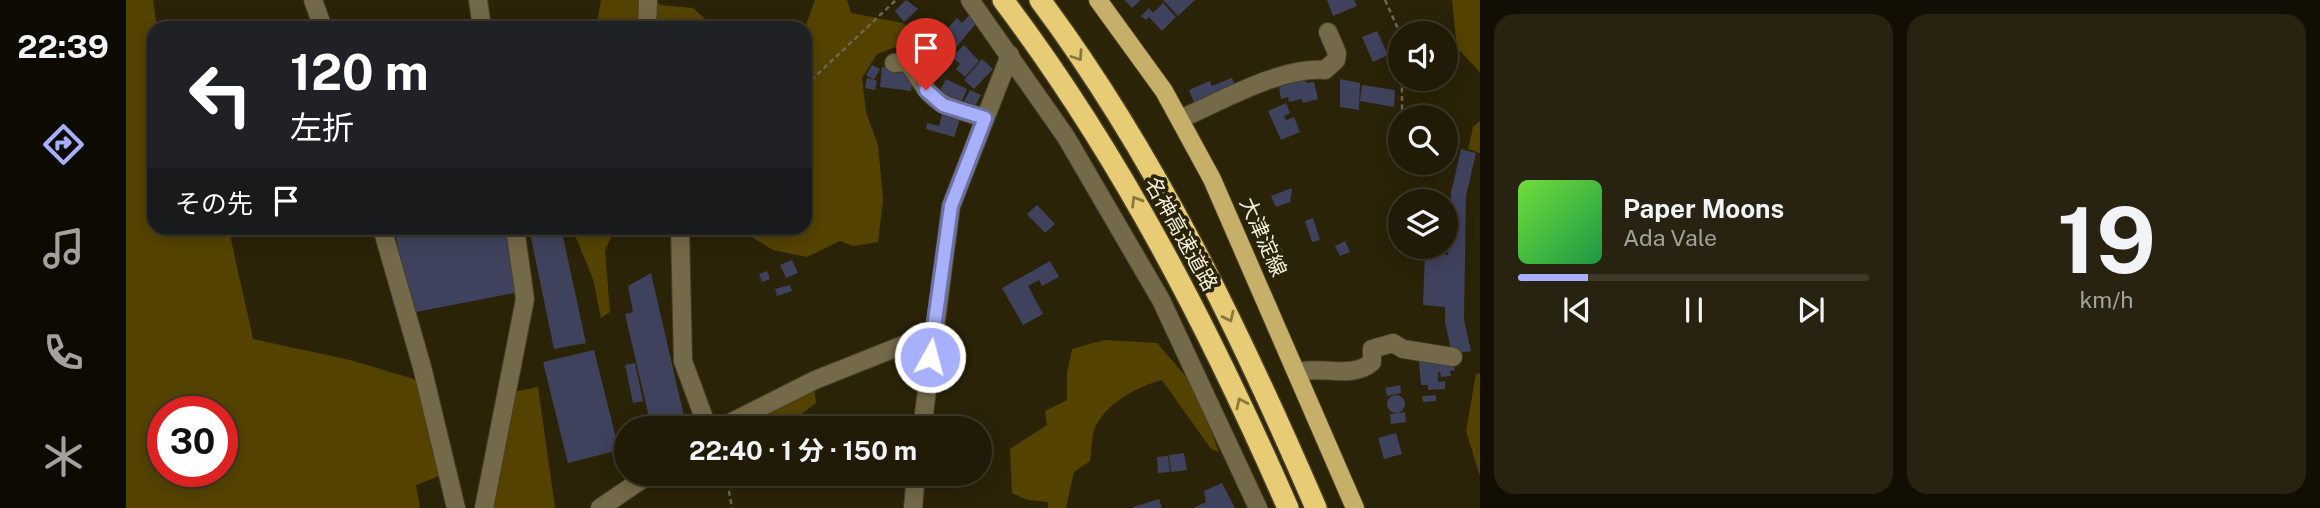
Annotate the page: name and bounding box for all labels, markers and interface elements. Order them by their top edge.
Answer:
pin [896,18,956,90]
map controls [1388,21,1458,259]
button: sound [1388,21,1458,91]
text: 22:39 [17,28,109,65]
icon: arrive [907,29,945,67]
text: 120 m [290,43,429,101]
icon: left [175,49,266,140]
one-way arrow [1070,49,1083,62]
button: search [1388,105,1458,175]
text: 左折 [290,109,354,146]
icon: directions [39,120,88,169]
street label: 名神高速道路 [1140,173,1223,295]
icon: arrive [267,182,305,220]
text: 19 [2057,187,2156,293]
text: その先 [175,188,253,219]
button: layers [1388,189,1458,259]
street label: 大津淀線 [1235,193,1292,280]
text: Paper Moons [1623,193,1784,224]
one-way arrow [1131,196,1144,209]
icon: music [39,224,88,273]
text: Ada Vale [1623,224,1717,251]
text: km/h [2079,286,2134,313]
icon: previous [1558,291,1596,329]
icon: pause [1675,291,1713,329]
icon: next [1792,291,1830,329]
one-way arrow [1221,309,1235,322]
position arrow [893,320,967,394]
icon: phone [39,328,88,377]
speed limit sign: 30 [147,396,238,487]
one-way arrow [1235,398,1249,410]
icon: climate [39,432,88,481]
text: 22:40 · 1 分 · 150 m [689,435,917,466]

